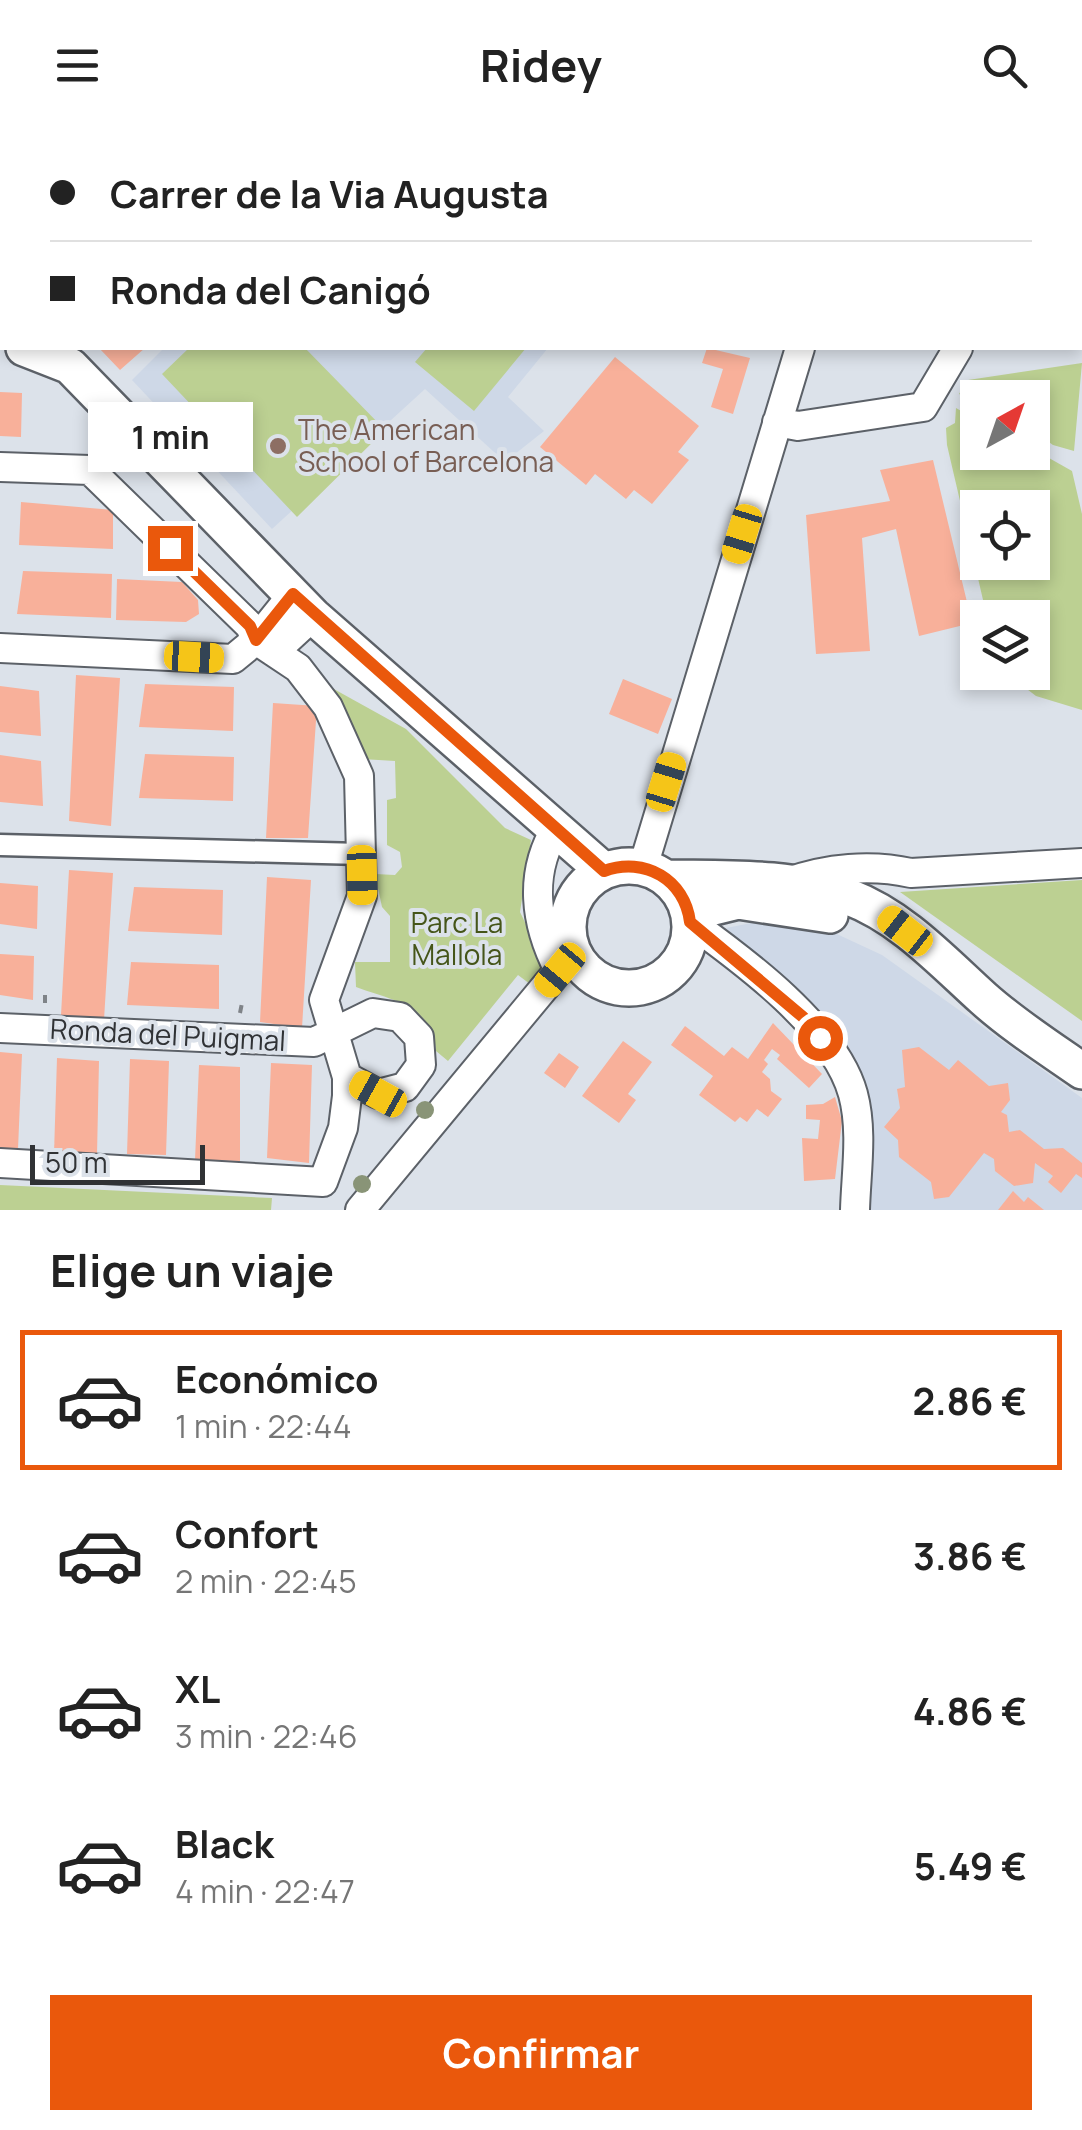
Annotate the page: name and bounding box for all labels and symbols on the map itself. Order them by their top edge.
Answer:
north arrow [960,380,1050,470]
callout: 1 min [88,403,252,473]
place label: The American School of Barcelona [298,410,554,480]
marker: The American School of Barcelona [267,435,289,457]
car [719,501,765,567]
route end [148,526,193,571]
car [163,640,225,674]
car [643,749,689,815]
car [346,845,378,905]
car [872,901,938,961]
park label: Parc La Mallola [411,903,503,973]
car [529,937,591,1003]
street label: Ronda del Puigmal [49,1009,287,1059]
route start [798,1016,843,1061]
car [344,1066,412,1122]
scale bar [30,1140,205,1184]

